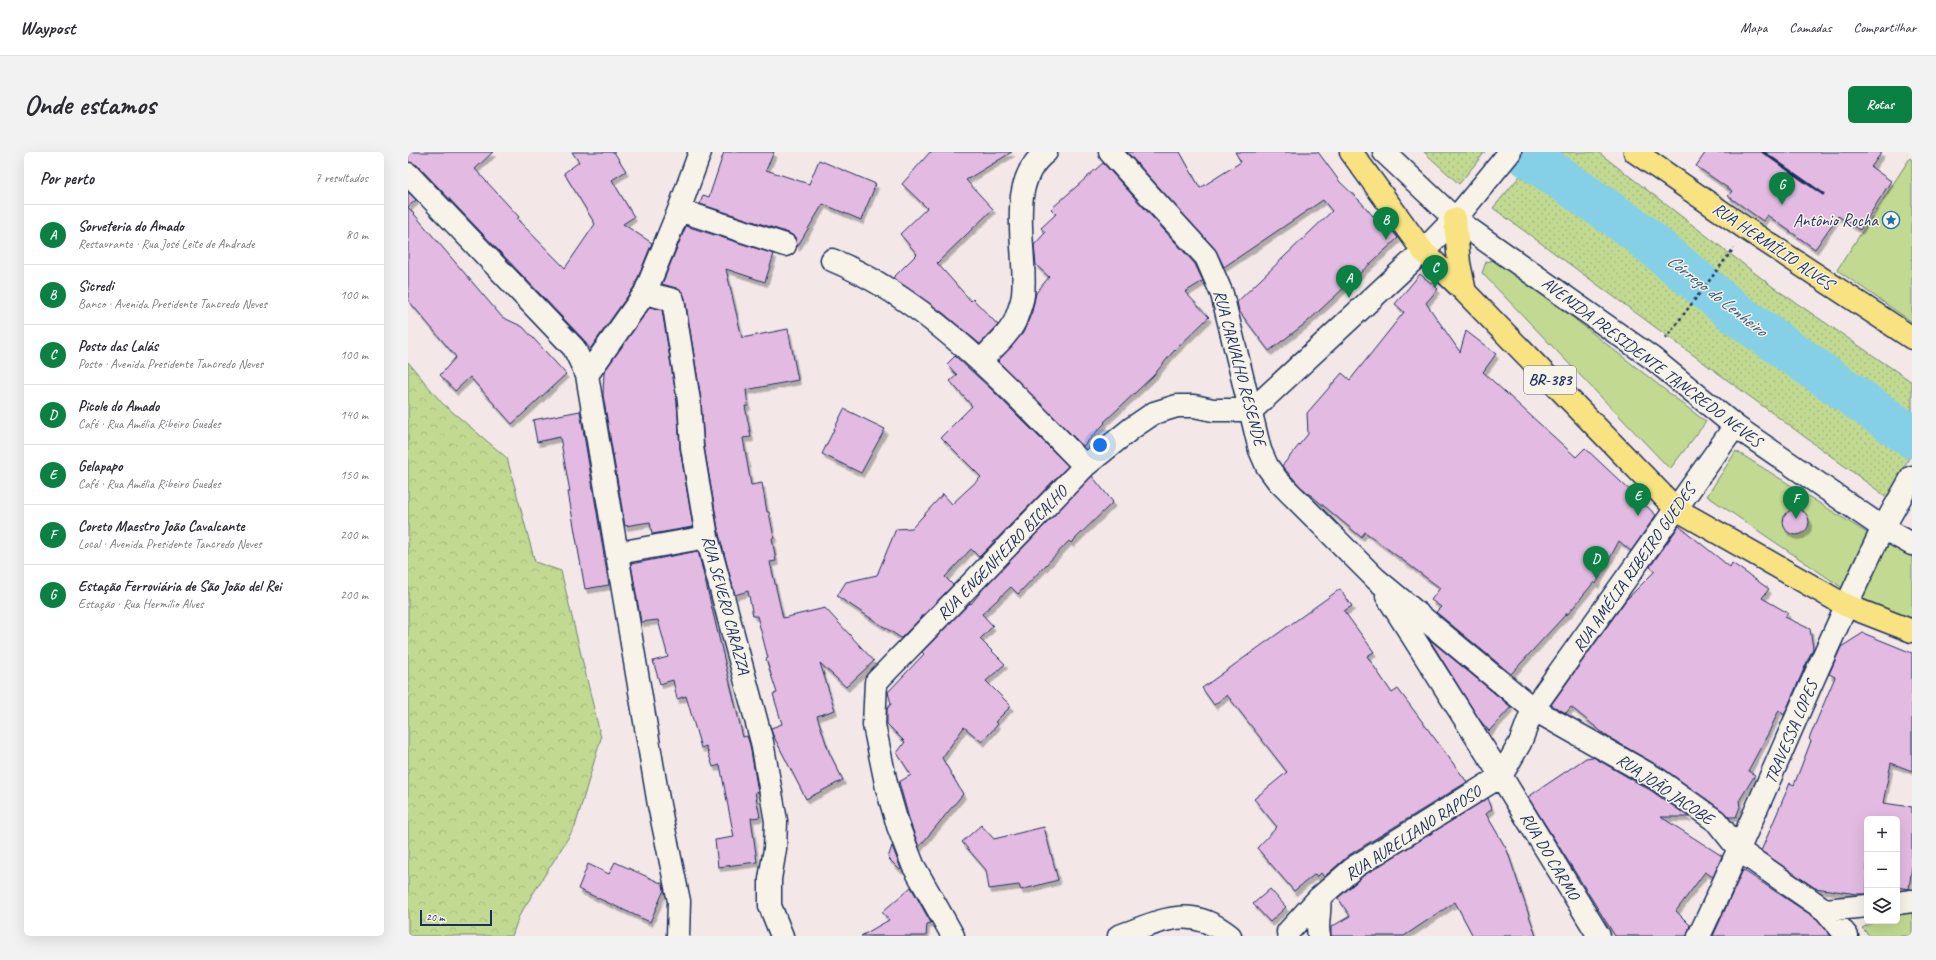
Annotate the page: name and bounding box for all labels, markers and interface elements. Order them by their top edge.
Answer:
text: Waypost [20,16,75,40]
text: Mapa [1740,19,1767,36]
text: Camadas [1789,19,1832,36]
text: Compartilhar [1854,19,1916,36]
button: Rotas [1848,86,1912,123]
text: Onde estamos [24,87,156,122]
text: Por perto [40,168,94,189]
text: 7 resultados [315,170,368,186]
pin: G [1769,172,1795,205]
street label: RUA HERMÍLIO ALVES [1709,197,1841,296]
pin: B [1373,207,1399,240]
place label: Antônio Rocha [1793,210,1880,231]
place icon: Antônio Rocha [1881,210,1901,230]
text: Sorveteria do Amado [78,217,184,236]
text: A [50,227,56,243]
text: 80 m [346,227,368,243]
text: Restaurante · Rua José Leite de Andrade [78,236,255,252]
water label: Córrego do Lenheiro [1663,249,1773,342]
pin: C [1422,255,1448,288]
pin: A [1336,265,1362,298]
street label: AVENIDA PRESIDENTE TANCREDO NEVES [1538,272,1768,453]
text: Sicredi [78,277,114,296]
text: B [50,287,56,303]
text: 100 m [340,287,368,303]
street label: RUA CARVALHO RESENDE [1209,288,1272,451]
text: Banco · Avenida Presidente Tancredo Neves [78,296,267,312]
text: Posto das Lalás [78,337,158,356]
text: C [50,347,56,363]
text: 100 m [340,347,368,363]
text: Posto · Avenida Presidente Tancredo Neves [78,356,263,372]
road number: BR-383 [1524,366,1576,394]
text: Picole do Amado [78,397,159,416]
text: D [49,407,57,423]
text: 140 m [340,407,368,423]
text: Café · Rua Amélia Ribeiro Guedes [78,416,221,432]
your location [1090,435,1110,455]
text: Gelapapo [78,457,122,476]
text: E [50,467,56,483]
text: 150 m [340,467,368,483]
text: Café · Rua Amélia Ribeiro Guedes [78,476,221,492]
street label: RUA ENGENHEIRO BICALHO [932,480,1073,625]
street label: RUA AMÉLIA RIBEIRO GUEDES [1569,481,1699,655]
pin: E [1625,483,1651,516]
pin: F [1783,486,1809,519]
text: Coreto Maestro João Cavalcante [78,517,244,536]
text: F [50,527,56,543]
text: 200 m [340,527,368,543]
street label: RUA SEVERO CARAZZA [697,533,755,677]
text: Local · Avenida Presidente Tancredo Neves [78,536,262,552]
pin: D [1583,546,1609,579]
text: Estação Ferroviária de São João del Rei [78,577,281,596]
text: G [50,587,56,603]
text: 200 m [340,587,368,603]
text: Estação · Rua Hermílio Alves [78,596,203,612]
street label: TRAVESSA LOPES [1760,675,1823,787]
street label: RUA JOÃO JACOBE [1613,749,1719,830]
street label: RUA AURELIANO RAPOSO [1341,780,1486,885]
street label: RUA DO CARMO [1516,808,1585,905]
map controls [1864,816,1900,924]
button: + [1864,816,1900,852]
button: − [1864,852,1900,888]
button: layers [1864,888,1900,924]
scale bar [420,908,492,927]
text: 20 m [426,910,445,924]

